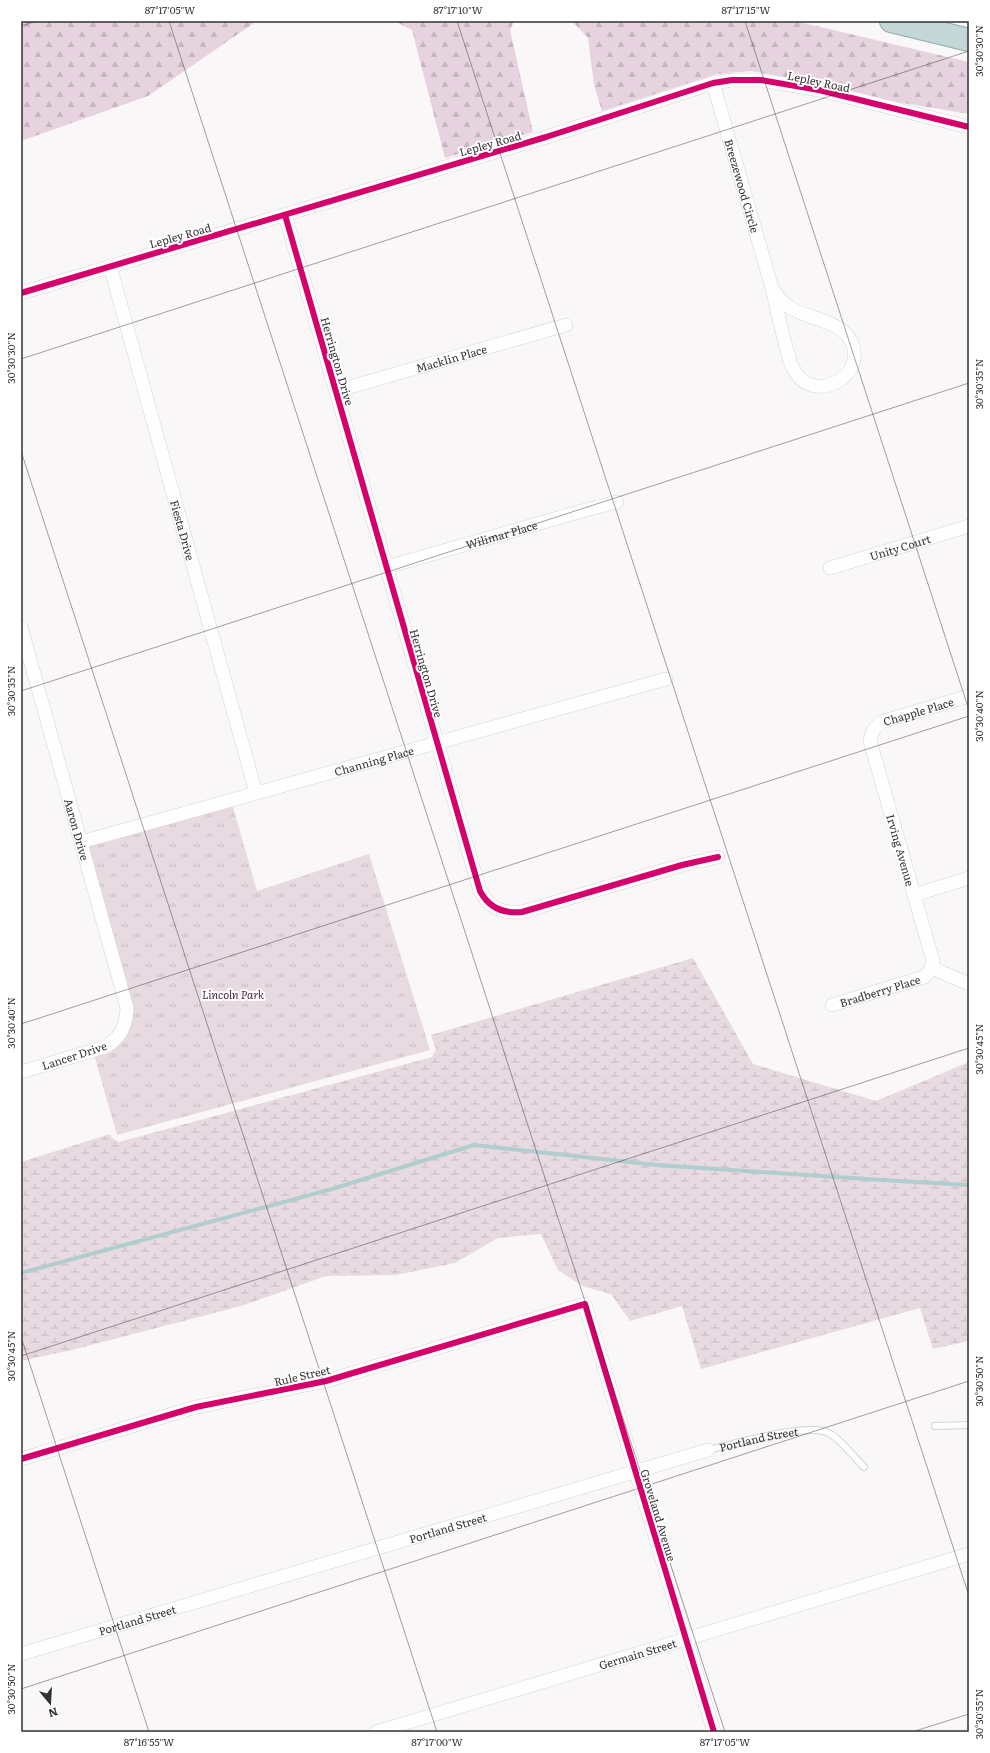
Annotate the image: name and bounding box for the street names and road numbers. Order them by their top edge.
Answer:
street label: Lepley Road [786,67,852,95]
street label: Lepley Road [457,126,523,159]
street label: Breezewood Circle [721,137,764,235]
street label: Lepley Road [147,218,213,251]
street label: Herrington Drive [318,315,358,407]
street label: Macklin Place [414,340,489,376]
street label: Fiesta Drive [167,498,199,562]
street label: Wilimar Place [464,516,539,552]
street label: Unity Court [867,530,933,564]
street label: Herrington Drive [407,627,447,719]
street label: Chapple Place [881,693,956,729]
street label: Channing Place [332,742,416,779]
street label: Aaron Drive [61,796,94,862]
street label: Irving Avenue [883,812,919,888]
street label: Bradberry Place [837,971,922,1010]
street label: Lancer Drive [39,1037,109,1073]
street label: Rule Street [272,1361,332,1389]
street label: Portland Street [718,1423,800,1455]
street label: Groveland Avenue [637,1467,681,1563]
street label: Portland Street [407,1508,489,1546]
street label: Portland Street [96,1600,178,1639]
street label: Germain Street [597,1634,679,1673]

